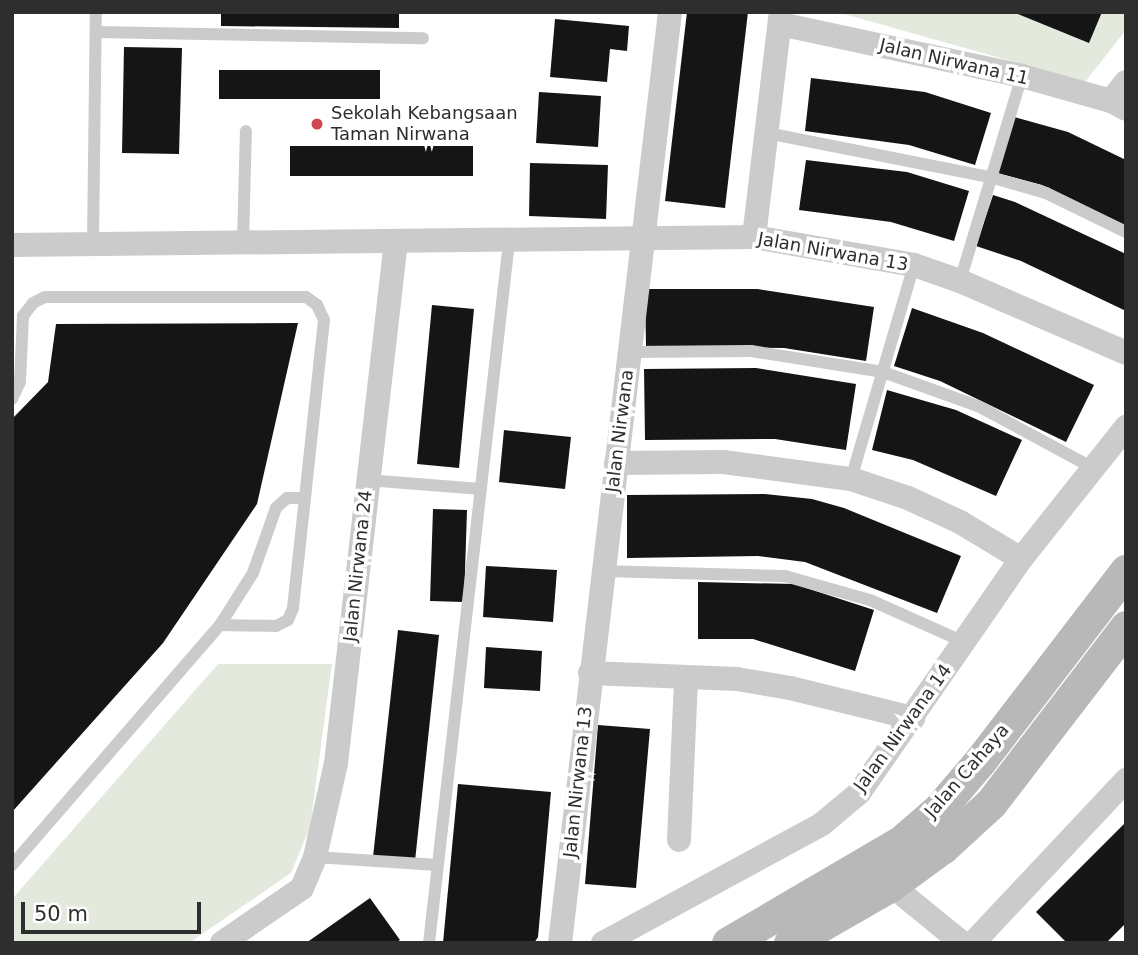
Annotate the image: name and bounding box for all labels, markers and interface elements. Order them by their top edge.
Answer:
street label: Jalan Nirwana 11 [877,34,1031,90]
place label: Sekolah Kebangsaan Taman Nirwana [331,103,518,146]
marker: Sekolah Kebangsaan Taman Nirwana [309,116,325,132]
street label: Jalan Nirwana 13 [756,228,910,276]
street label: Jalan Nirwana [602,368,638,494]
street label: Jalan Nirwana 24 [339,489,377,643]
street label: Jalan Nirwana 14 [850,660,956,796]
street label: Jalan Nirwana 13 [559,705,597,859]
street label: Jalan Cahaya [920,720,1014,822]
scale bar [24,888,205,932]
text: 50 m [34,902,88,926]

